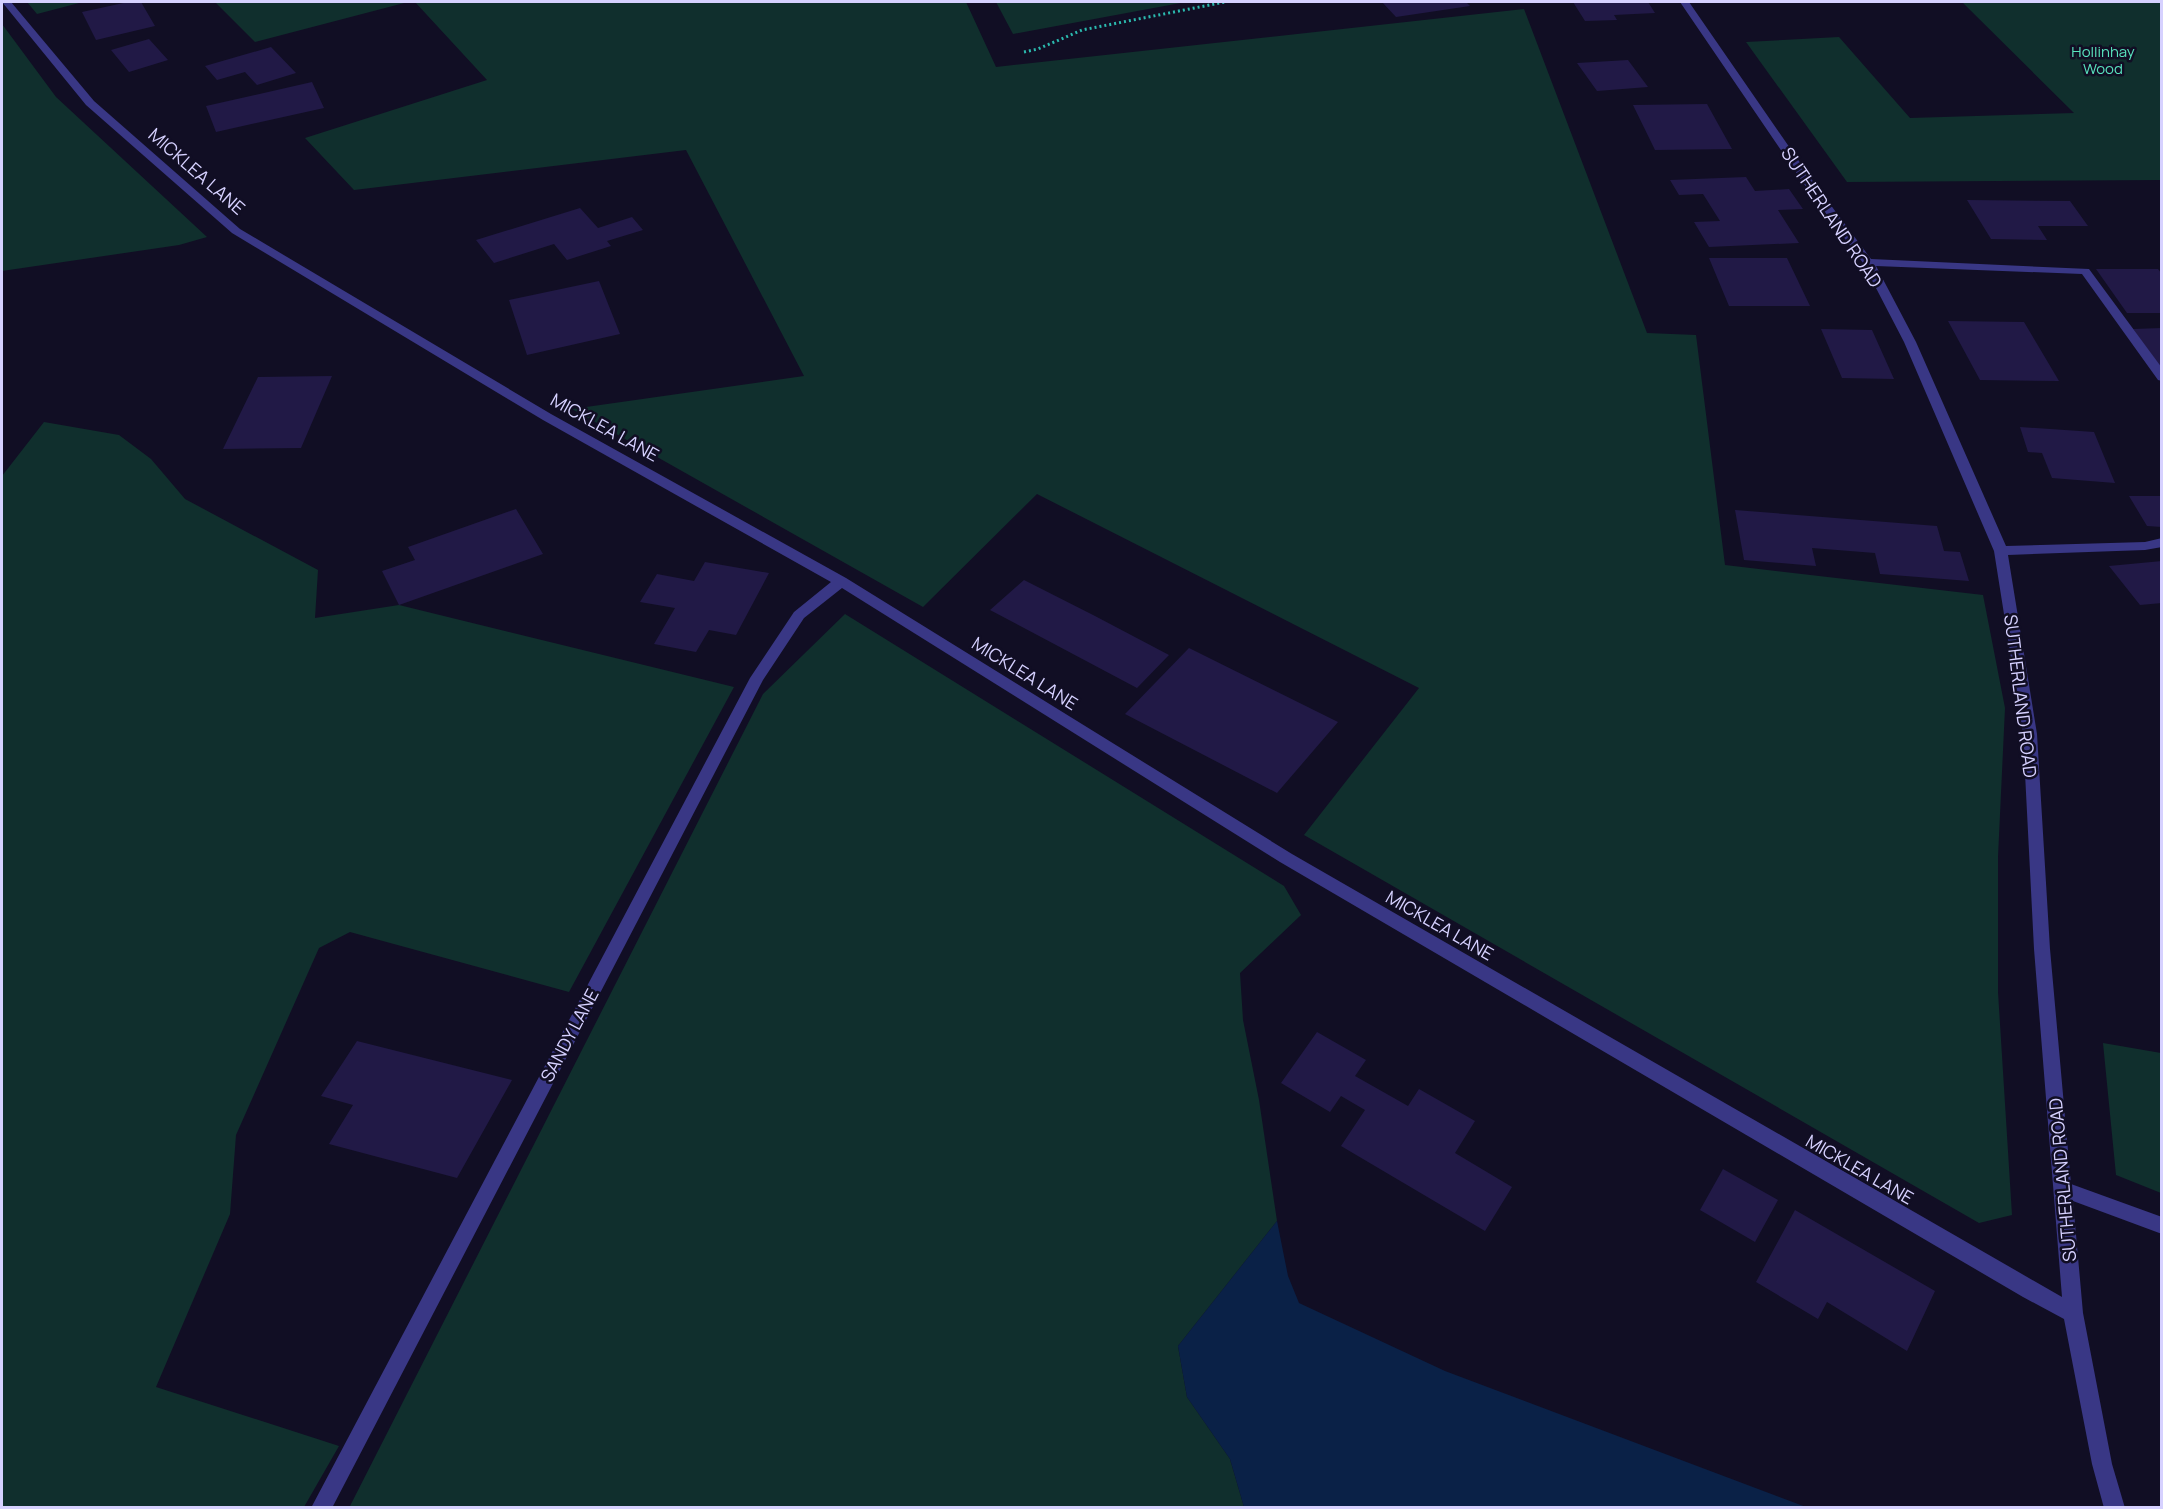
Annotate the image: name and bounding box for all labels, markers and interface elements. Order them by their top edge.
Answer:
park label: Hollinhay Wood [2071,41,2135,79]
street label: MICKLEA LANE [144,122,250,220]
street label: SUTHERLAND ROAD [1776,142,1888,292]
street label: MICKLEA LANE [546,387,664,467]
street label: SUTHERLAND ROAD [1999,613,2043,779]
street label: MICKLEA LANE [968,631,1082,715]
street label: MICKLEA LANE [1382,884,1498,966]
street label: SANDY LANE [534,984,604,1086]
street label: SUTHERLAND ROAD [2043,1097,2081,1263]
street label: MICKLEA LANE [1802,1128,1918,1210]

